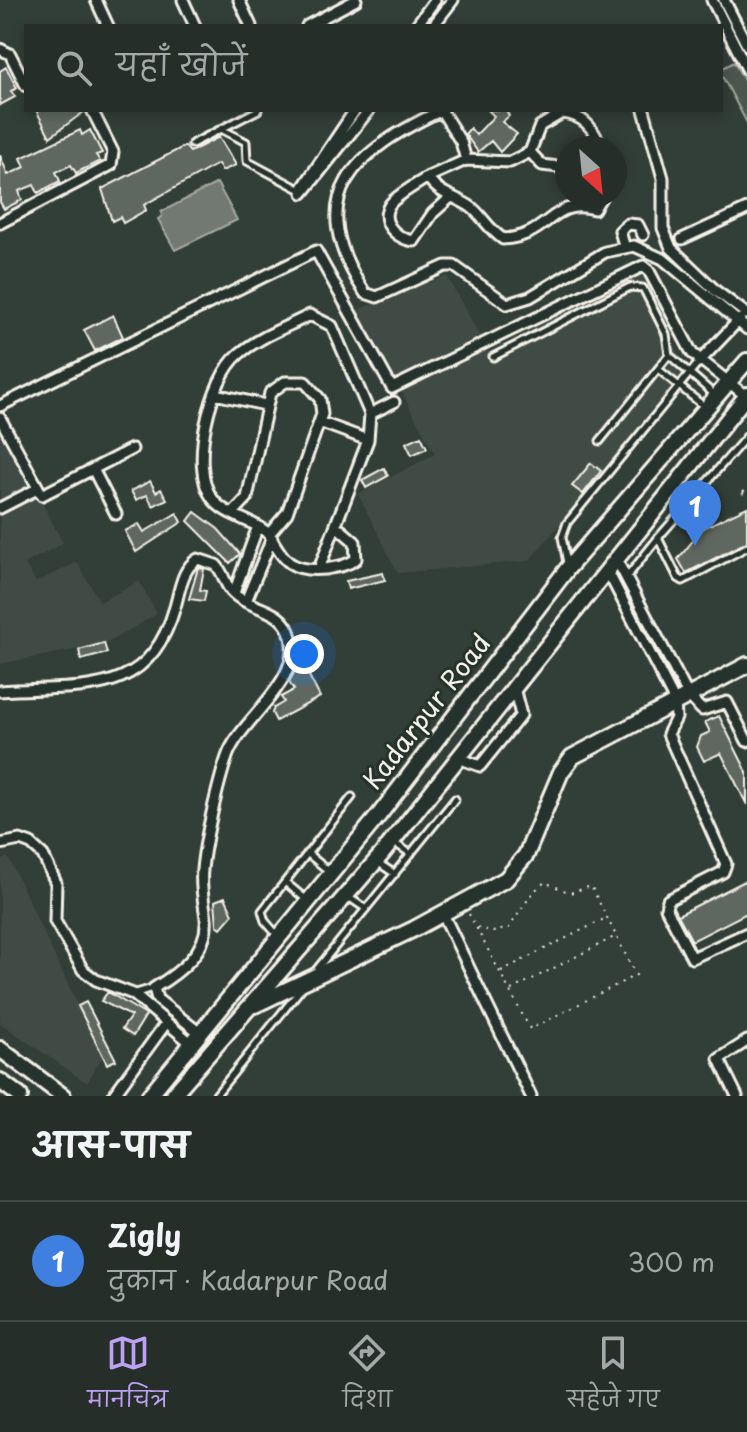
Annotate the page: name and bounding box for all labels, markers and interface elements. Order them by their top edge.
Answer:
search box [24,24,723,112]
text: यहाँ खोजें [116,41,247,86]
icon: search [52,46,96,90]
north arrow [555,136,627,208]
pin: 1 [669,480,721,546]
street label: Kadarpur Road [352,625,499,797]
your location [284,634,324,674]
text: आस-पास [32,1117,190,1169]
text: Zigly [108,1212,181,1257]
text: 1 [52,1242,64,1281]
text: 300 m [628,1242,715,1281]
text: दुकान · Kadarpur Road [108,1260,388,1299]
tab: मानचित्र [87,1331,168,1424]
tab: दिशा [342,1331,392,1424]
tab: सहेजे गए [567,1331,660,1424]

